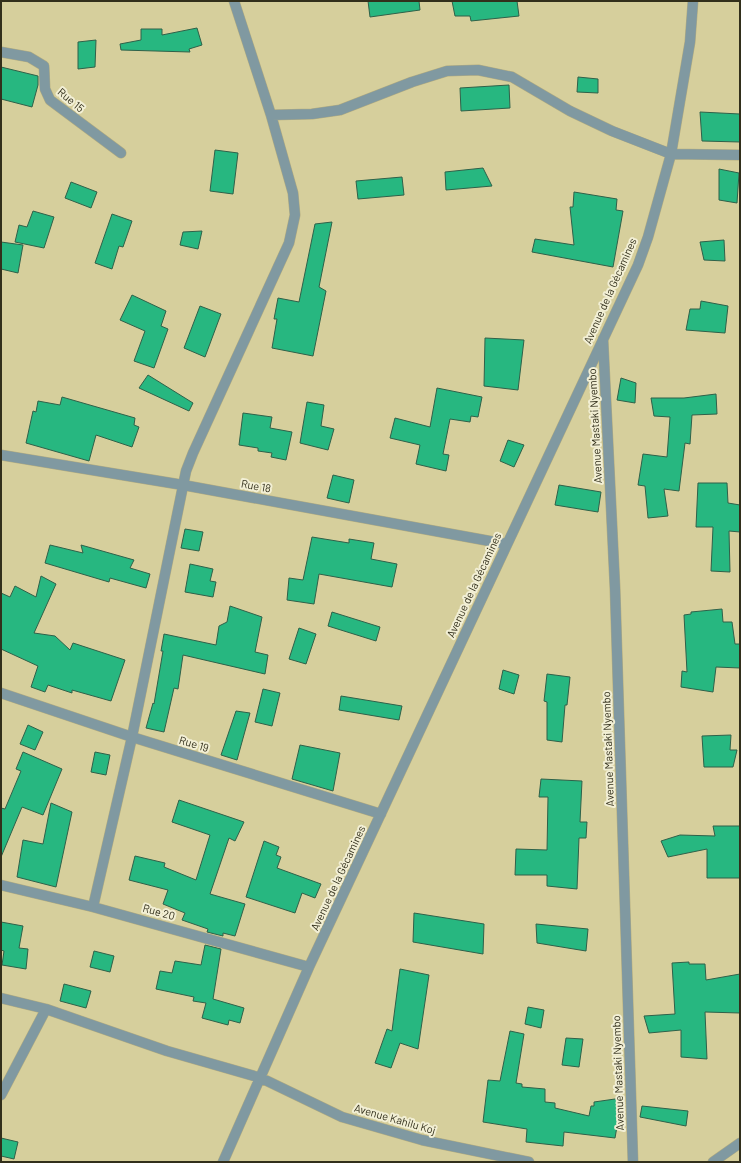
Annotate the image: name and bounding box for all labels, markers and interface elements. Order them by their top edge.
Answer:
street label: Rue 15 [56,85,87,115]
street label: Avenue de la Gécamines [580,236,639,346]
street label: Avenue Mastaki Nyembo [585,368,604,484]
street label: Rue 18 [240,476,272,495]
street label: Avenue de la Gécamines [443,530,504,639]
street label: Avenue Mastaki Nyembo [599,691,616,807]
street label: Rue 19 [178,733,211,754]
street label: Avenue de la Gécamines [307,823,368,932]
street label: Rue 20 [142,901,177,922]
street label: Avenue Mastaki Nyembo [609,1015,626,1131]
street label: Avenue Kahilu Koj [353,1101,437,1136]

